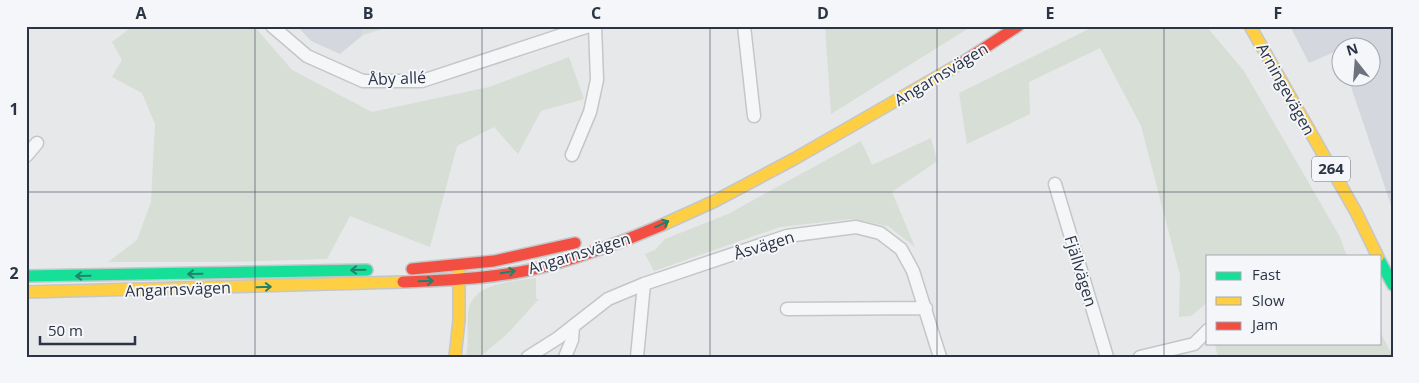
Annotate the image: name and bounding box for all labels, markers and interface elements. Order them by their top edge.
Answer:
text: A [135,2,147,24]
text: B [363,2,373,24]
text: C [591,2,601,24]
text: D [817,2,829,24]
text: E [1046,2,1055,24]
text: F [1274,2,1282,24]
street label: Angarnsvägen [890,37,992,111]
north arrow [1332,38,1382,88]
text: N [1344,38,1360,60]
street label: Arningevägen [1252,39,1320,139]
street label: Åby allé [368,66,426,90]
text: 1 [9,98,19,120]
road number: 264 [1312,156,1350,182]
one-way arrow [654,219,669,229]
street label: Åsvägen [731,225,797,265]
street label: Angarnsvägen [525,227,633,279]
street label: Fjällvägen [1060,233,1102,309]
legend [1206,255,1382,346]
text: 2 [9,262,19,284]
text: Fast [1252,264,1281,284]
one-way arrow [350,265,366,275]
one-way arrow [499,267,515,277]
one-way arrow [187,269,204,279]
one-way arrow [75,271,91,281]
street label: Angarnsvägen [125,276,231,302]
one-way arrow [418,276,434,285]
one-way arrow [256,282,272,291]
text: Slow [1252,290,1285,310]
scale bar [40,313,135,345]
text: Jam [1250,314,1278,334]
text: 50 m [48,320,83,340]

